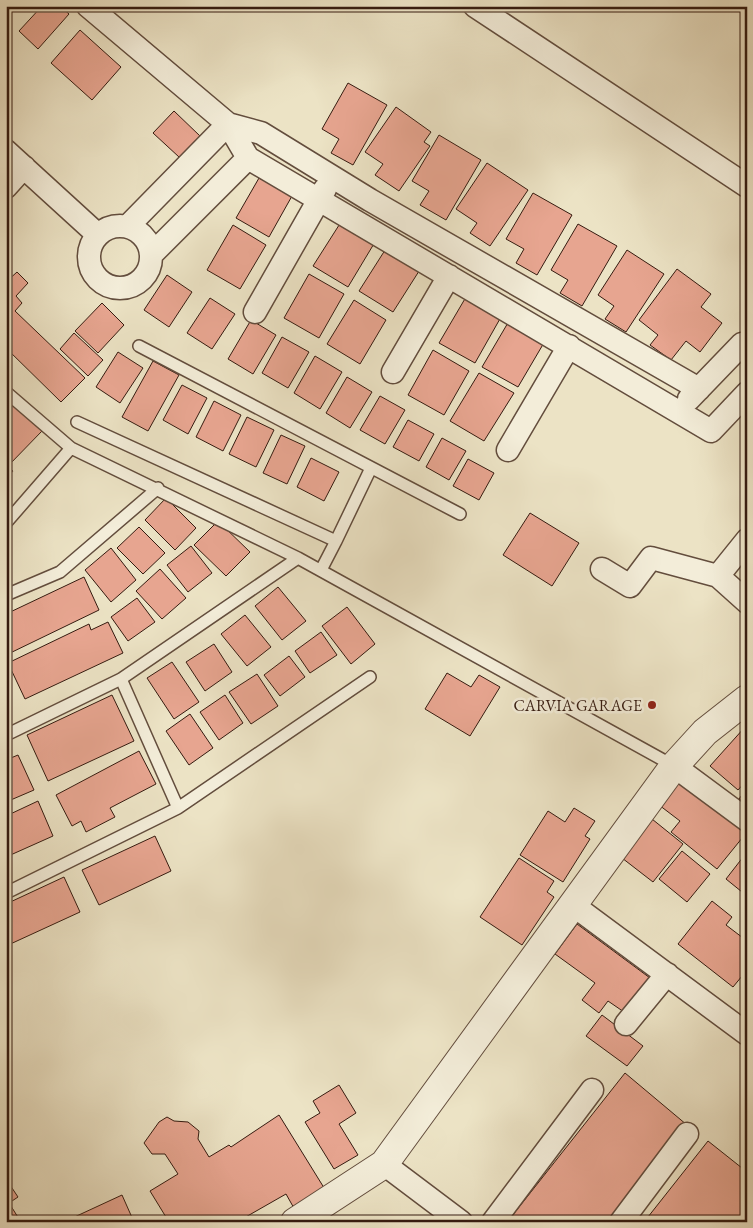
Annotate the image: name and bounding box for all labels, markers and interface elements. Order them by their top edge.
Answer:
place label: CARVIA GARAGE [513,695,642,716]
marker: CARVIA GARAGE [646,699,658,711]

